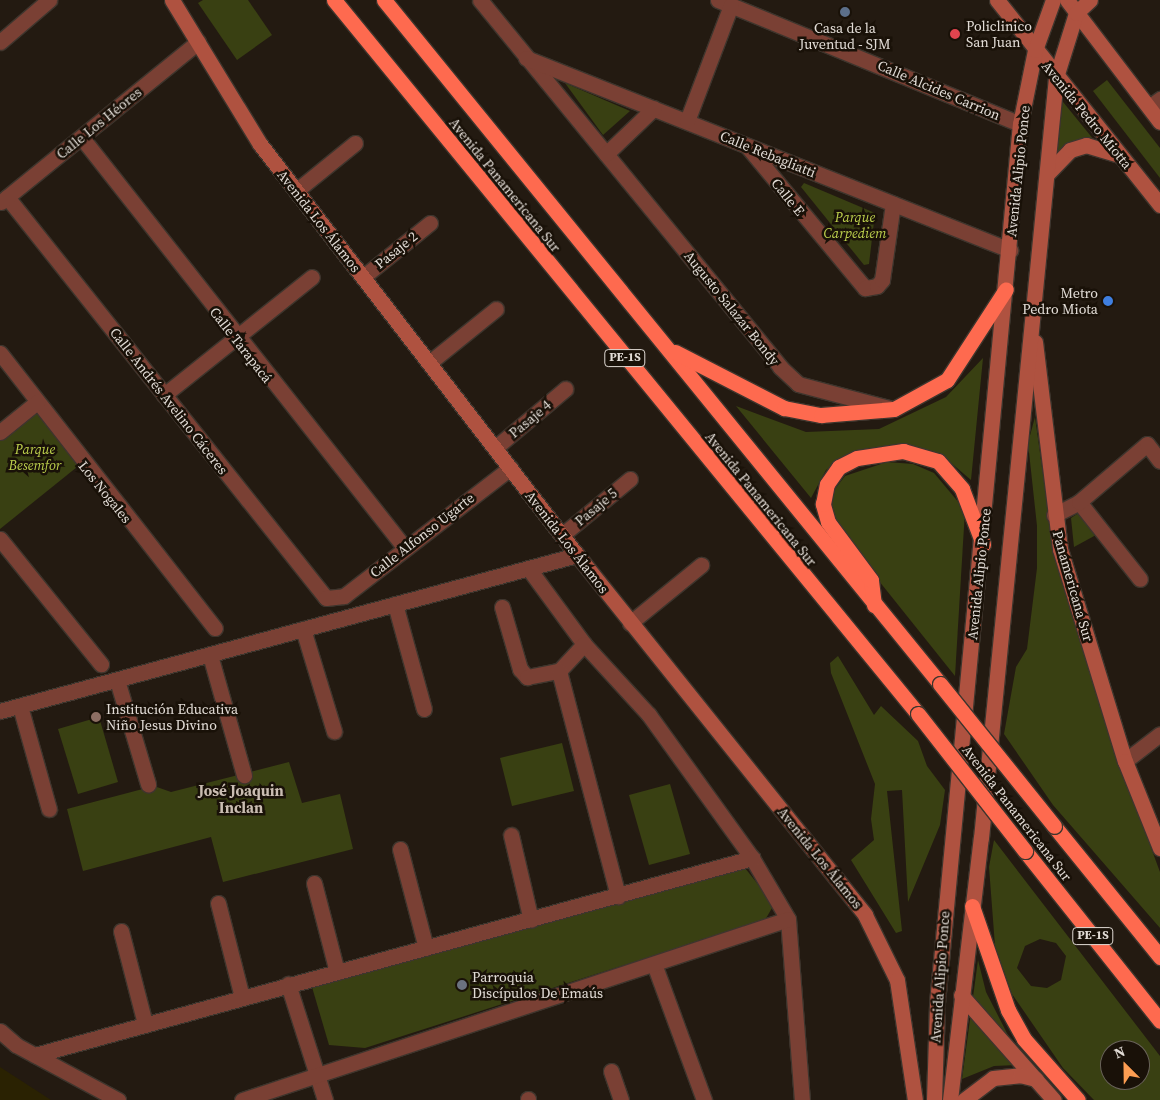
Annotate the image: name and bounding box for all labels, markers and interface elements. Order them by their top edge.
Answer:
marker: Casa de la Juventud - SJM [839,6,851,18]
place label: Policlinico San Juan [966,18,1032,50]
place label: Casa de la Juventud - SJM [799,20,891,52]
marker: Policlinico San Juan [948,27,962,41]
street label: Calle Alcides Carrion [875,57,1003,123]
street label: Avenida Pedro Miotta [1038,58,1136,172]
street label: Calle Los Héores [53,84,145,162]
street label: Avenida Alipio Ponce [1003,104,1033,238]
street label: Avenida Panamericana Sur [446,115,564,255]
street label: Calle Rebagliatti [718,127,818,181]
street label: Avenida Los Álamos [274,166,364,276]
street label: Calle E [768,175,808,219]
park label: Parque Carpediem [824,209,886,242]
street label: Pasaje 2 [371,228,421,272]
street label: Augusto Salazar Bondy [681,248,783,368]
place label: Metro Pedro Miota [1022,285,1098,318]
marker: Metro Pedro Miota [1102,295,1114,307]
street label: Calle Tarapacá [206,304,276,386]
street label: Calle Andrés Avelino Cáceres [106,324,232,478]
road number: PE-1S [604,348,646,368]
street label: Pasaje 4 [506,397,554,441]
street label: Avenida Panamericana Sur [702,429,820,569]
park label: Parque Besemfor [9,441,61,474]
street label: Los Nogales [75,458,135,526]
street label: Pasaje 5 [572,485,620,529]
street label: Avenida Los Álamos [522,487,612,597]
street label: Calle Alfonso Ugarte [367,489,477,581]
street label: Avenida Alipio Ponce [964,507,994,641]
street label: Panamericana Sur [1049,529,1097,643]
place label: Institución Educativa Niño Jesus Divino [106,701,238,734]
marker: Institución Educativa Niño Jesus Divino [90,711,102,723]
street label: Avenida Panamericana Sur [959,742,1075,884]
district label: José Joaquin Inclan [198,781,284,816]
street label: Avenida Los Álamos [774,804,866,912]
street label: Avenida Alipio Ponce [927,911,953,1043]
road number: PE-1S [1072,926,1114,946]
place label: Parroquia Discípulos De Emaús [472,969,603,1002]
marker: Parroquia Discípulos De Emaús [456,979,468,991]
north arrow [1100,1040,1150,1090]
text: N [1111,1041,1128,1063]

